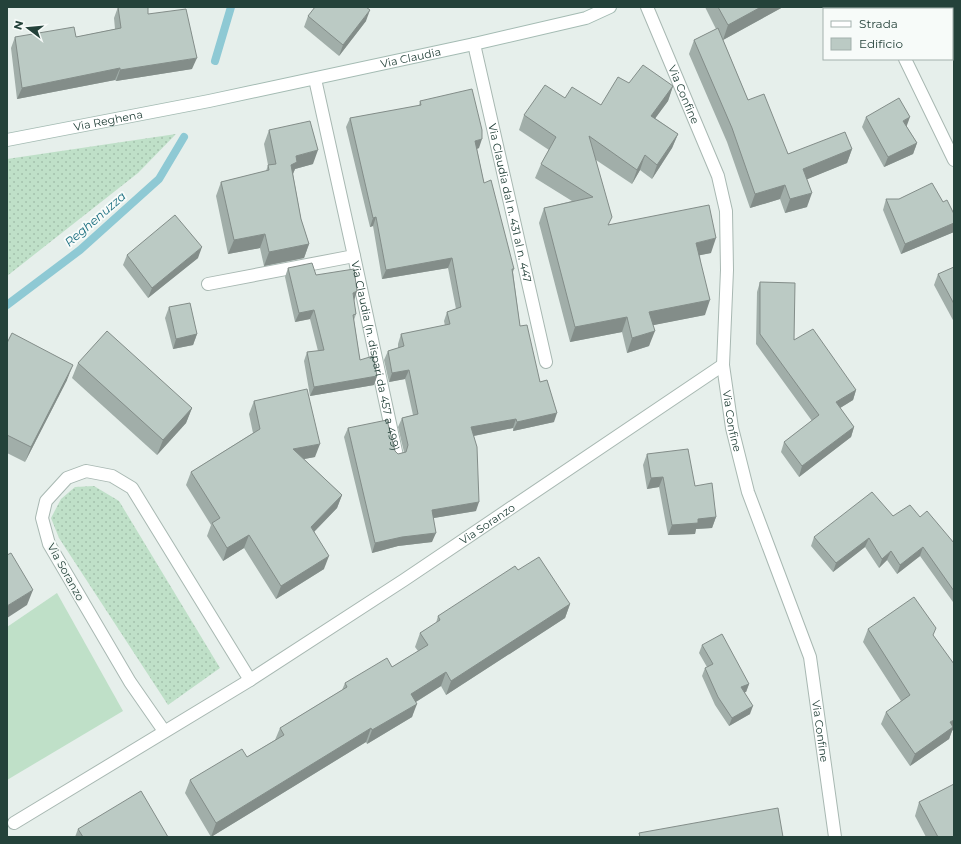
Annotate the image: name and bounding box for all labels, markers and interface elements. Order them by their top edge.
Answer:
north arrow [8,8,48,48]
legend [823,8,953,60]
text: Strada [859,16,898,31]
text: N [10,19,26,31]
text: Edificio [859,36,903,51]
street label: Via Claudia [379,44,442,71]
street label: Via Confine [665,63,702,126]
street label: Via Reghena [72,107,144,134]
street label: Via Claudia dal n. 431 al n. 447 [485,122,535,284]
water label: Reghenuzza [61,188,129,250]
street label: Via Claudia (n. dispari da 457 a 499) [348,260,403,452]
street label: Via Confine [720,389,745,454]
street label: Via Soranzo [457,500,518,548]
street label: Via Soranzo [44,541,88,603]
street label: Via Confine [809,699,832,763]

